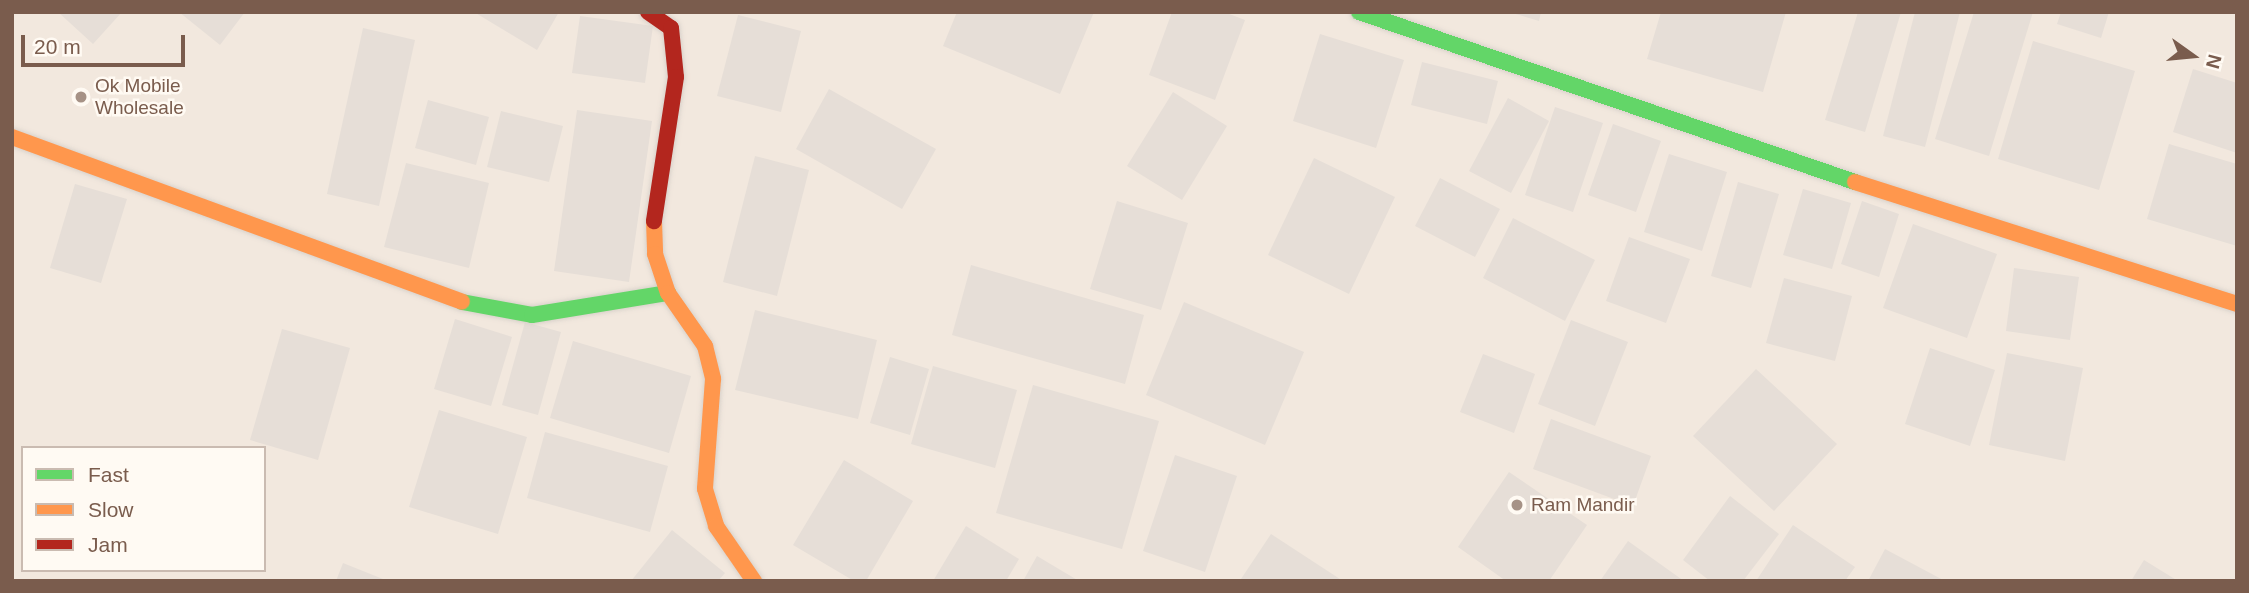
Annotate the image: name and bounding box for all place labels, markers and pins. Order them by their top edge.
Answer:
place label: Ok Mobile Wholesale [95,75,184,119]
marker: Ok Mobile Wholesale [73,89,89,105]
place label: Ram Mandir [1531,494,1634,516]
marker: Ram Mandir [1509,497,1525,513]

